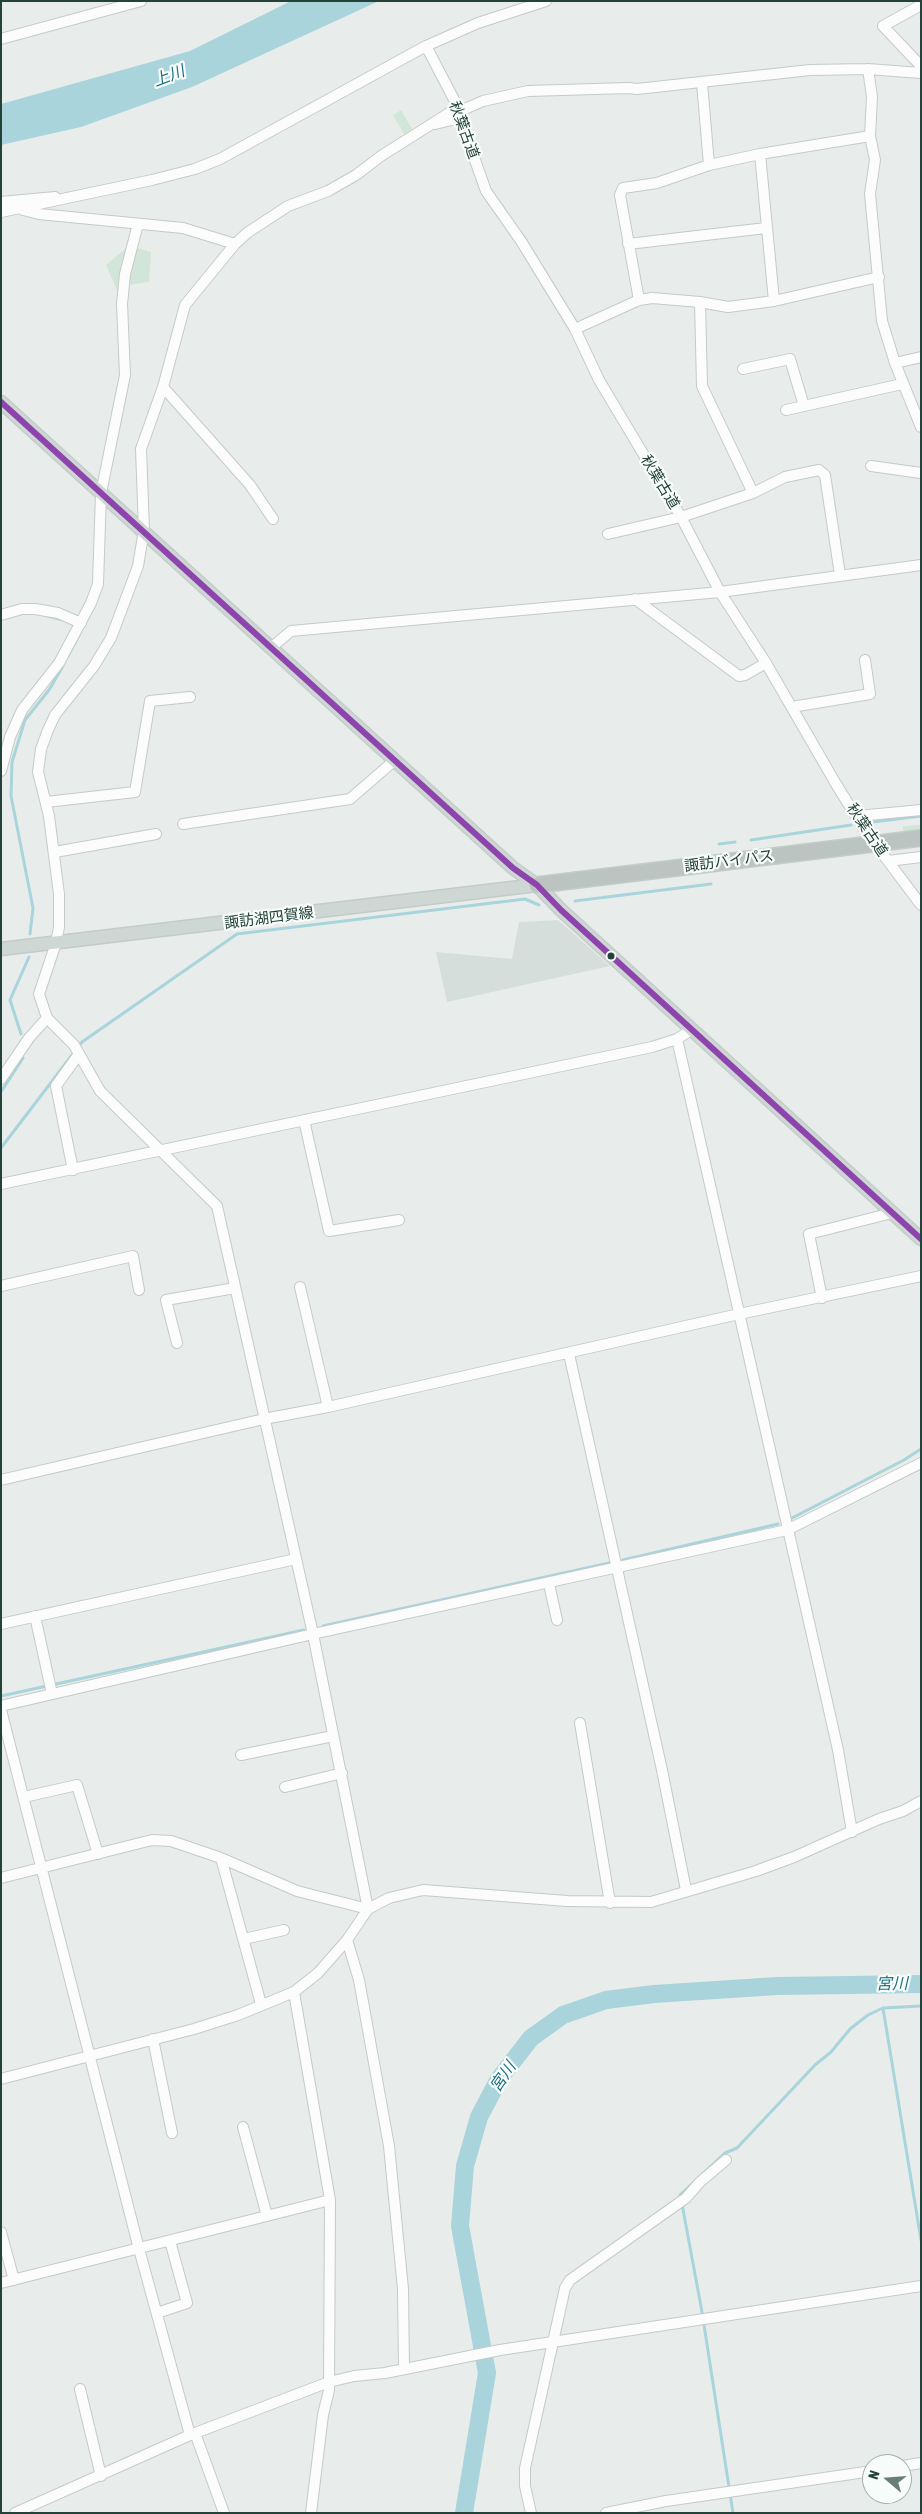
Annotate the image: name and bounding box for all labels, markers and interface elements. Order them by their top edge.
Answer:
water label: 上川 [151,61,187,91]
street label: 秋葉古道 [445,99,483,161]
street label: 秋葉古道 [637,452,683,512]
street label: 秋葉古道 [843,800,891,860]
street label: 諏訪バイパス [683,847,775,875]
street label: 諏訪湖四賀線 [223,904,315,932]
unlabelled marker [606,951,616,961]
water label: 宮川 [876,1974,908,1994]
water label: 宮川 [486,2058,520,2096]
north arrow [862,2454,912,2504]
text: N [865,2468,883,2481]

